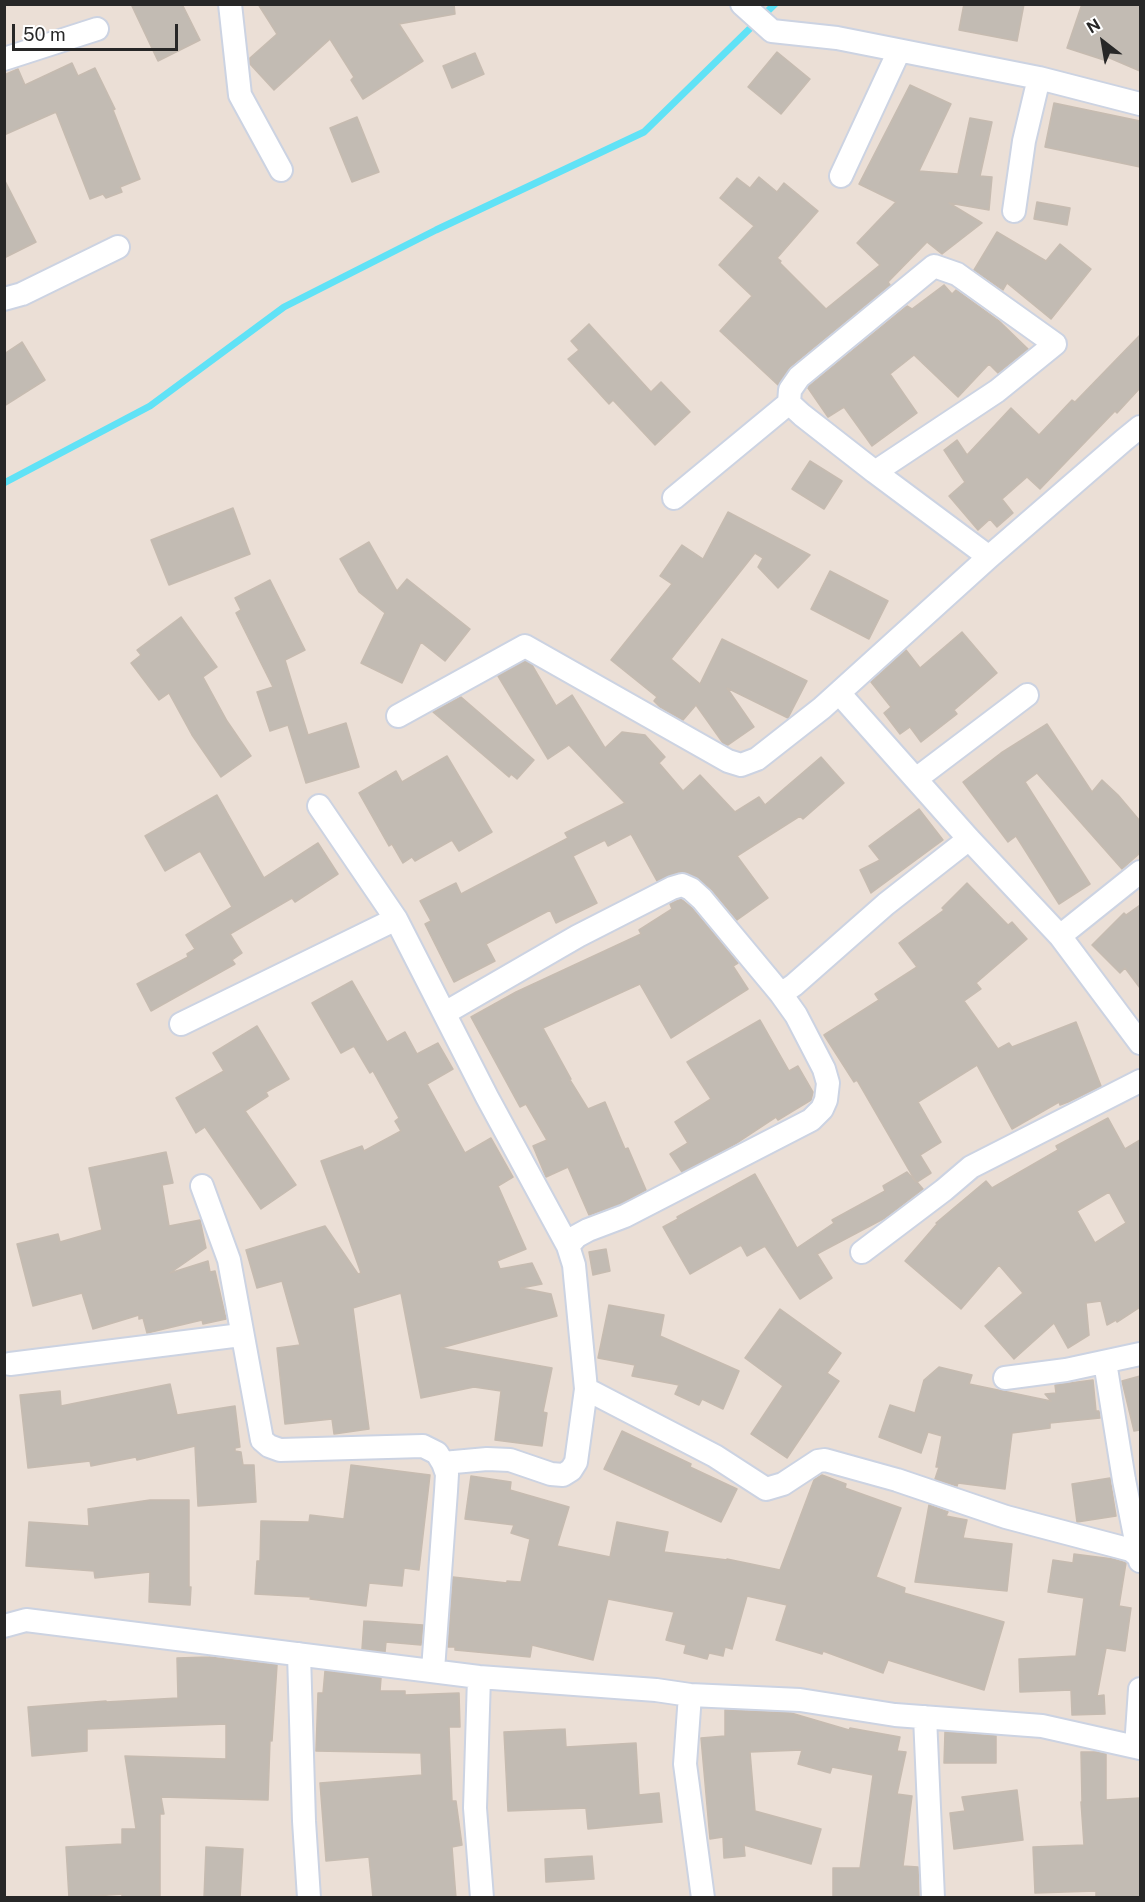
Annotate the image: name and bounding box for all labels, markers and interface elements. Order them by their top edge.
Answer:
scale bar [15,12,182,50]
north arrow [1073,12,1133,72]
text: N [1083,15,1104,38]
text: 50 m [23,24,66,45]

